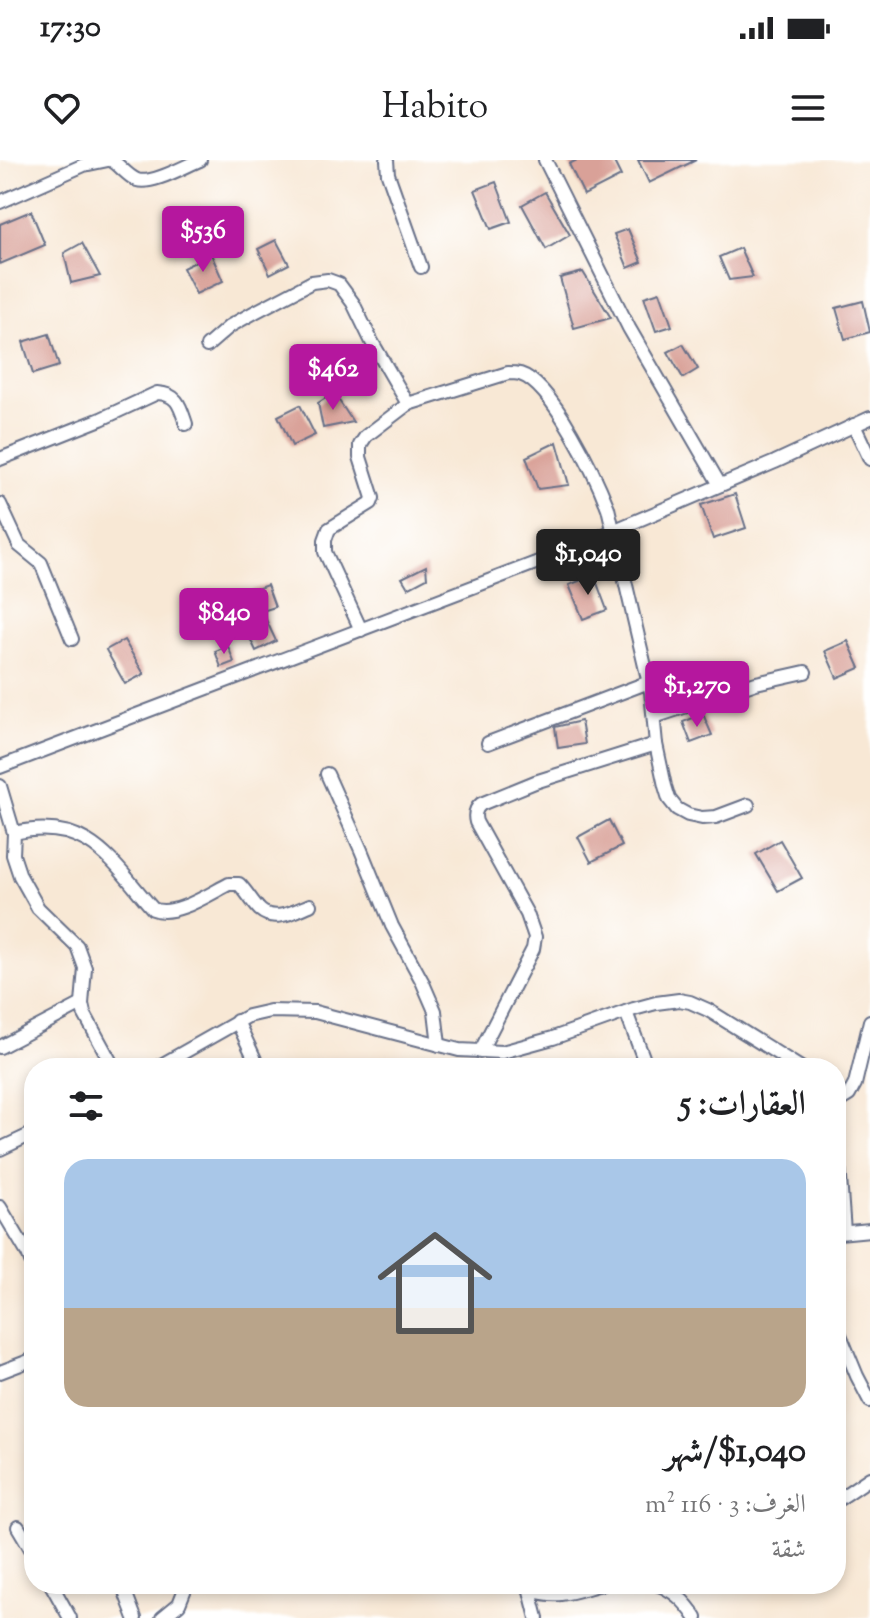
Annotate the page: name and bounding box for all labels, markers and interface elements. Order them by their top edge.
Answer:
text: 17:30 [40,7,101,50]
text: Habito [382,82,488,134]
icon: heart [40,86,84,130]
icon: menu [786,86,830,130]
pin: $536 [156,206,250,274]
text: $536 [180,213,226,250]
pin: $462 [286,344,380,412]
text: $462 [307,351,359,388]
pin: $1,040 [523,529,653,597]
text: $1,040 [554,536,622,573]
pin: $840 [177,588,271,656]
text: $840 [197,595,251,632]
pin: $1,270 [632,661,762,729]
text: $1,270 [663,668,731,705]
text: العقارات: 5 [679,1081,806,1130]
icon: filters [64,1084,108,1128]
icon: home [363,1211,507,1355]
text: $1,040/شهر [665,1428,806,1477]
text: الغرف: 3 · 116 m² [645,1487,806,1524]
text: شقة [772,1532,806,1569]

